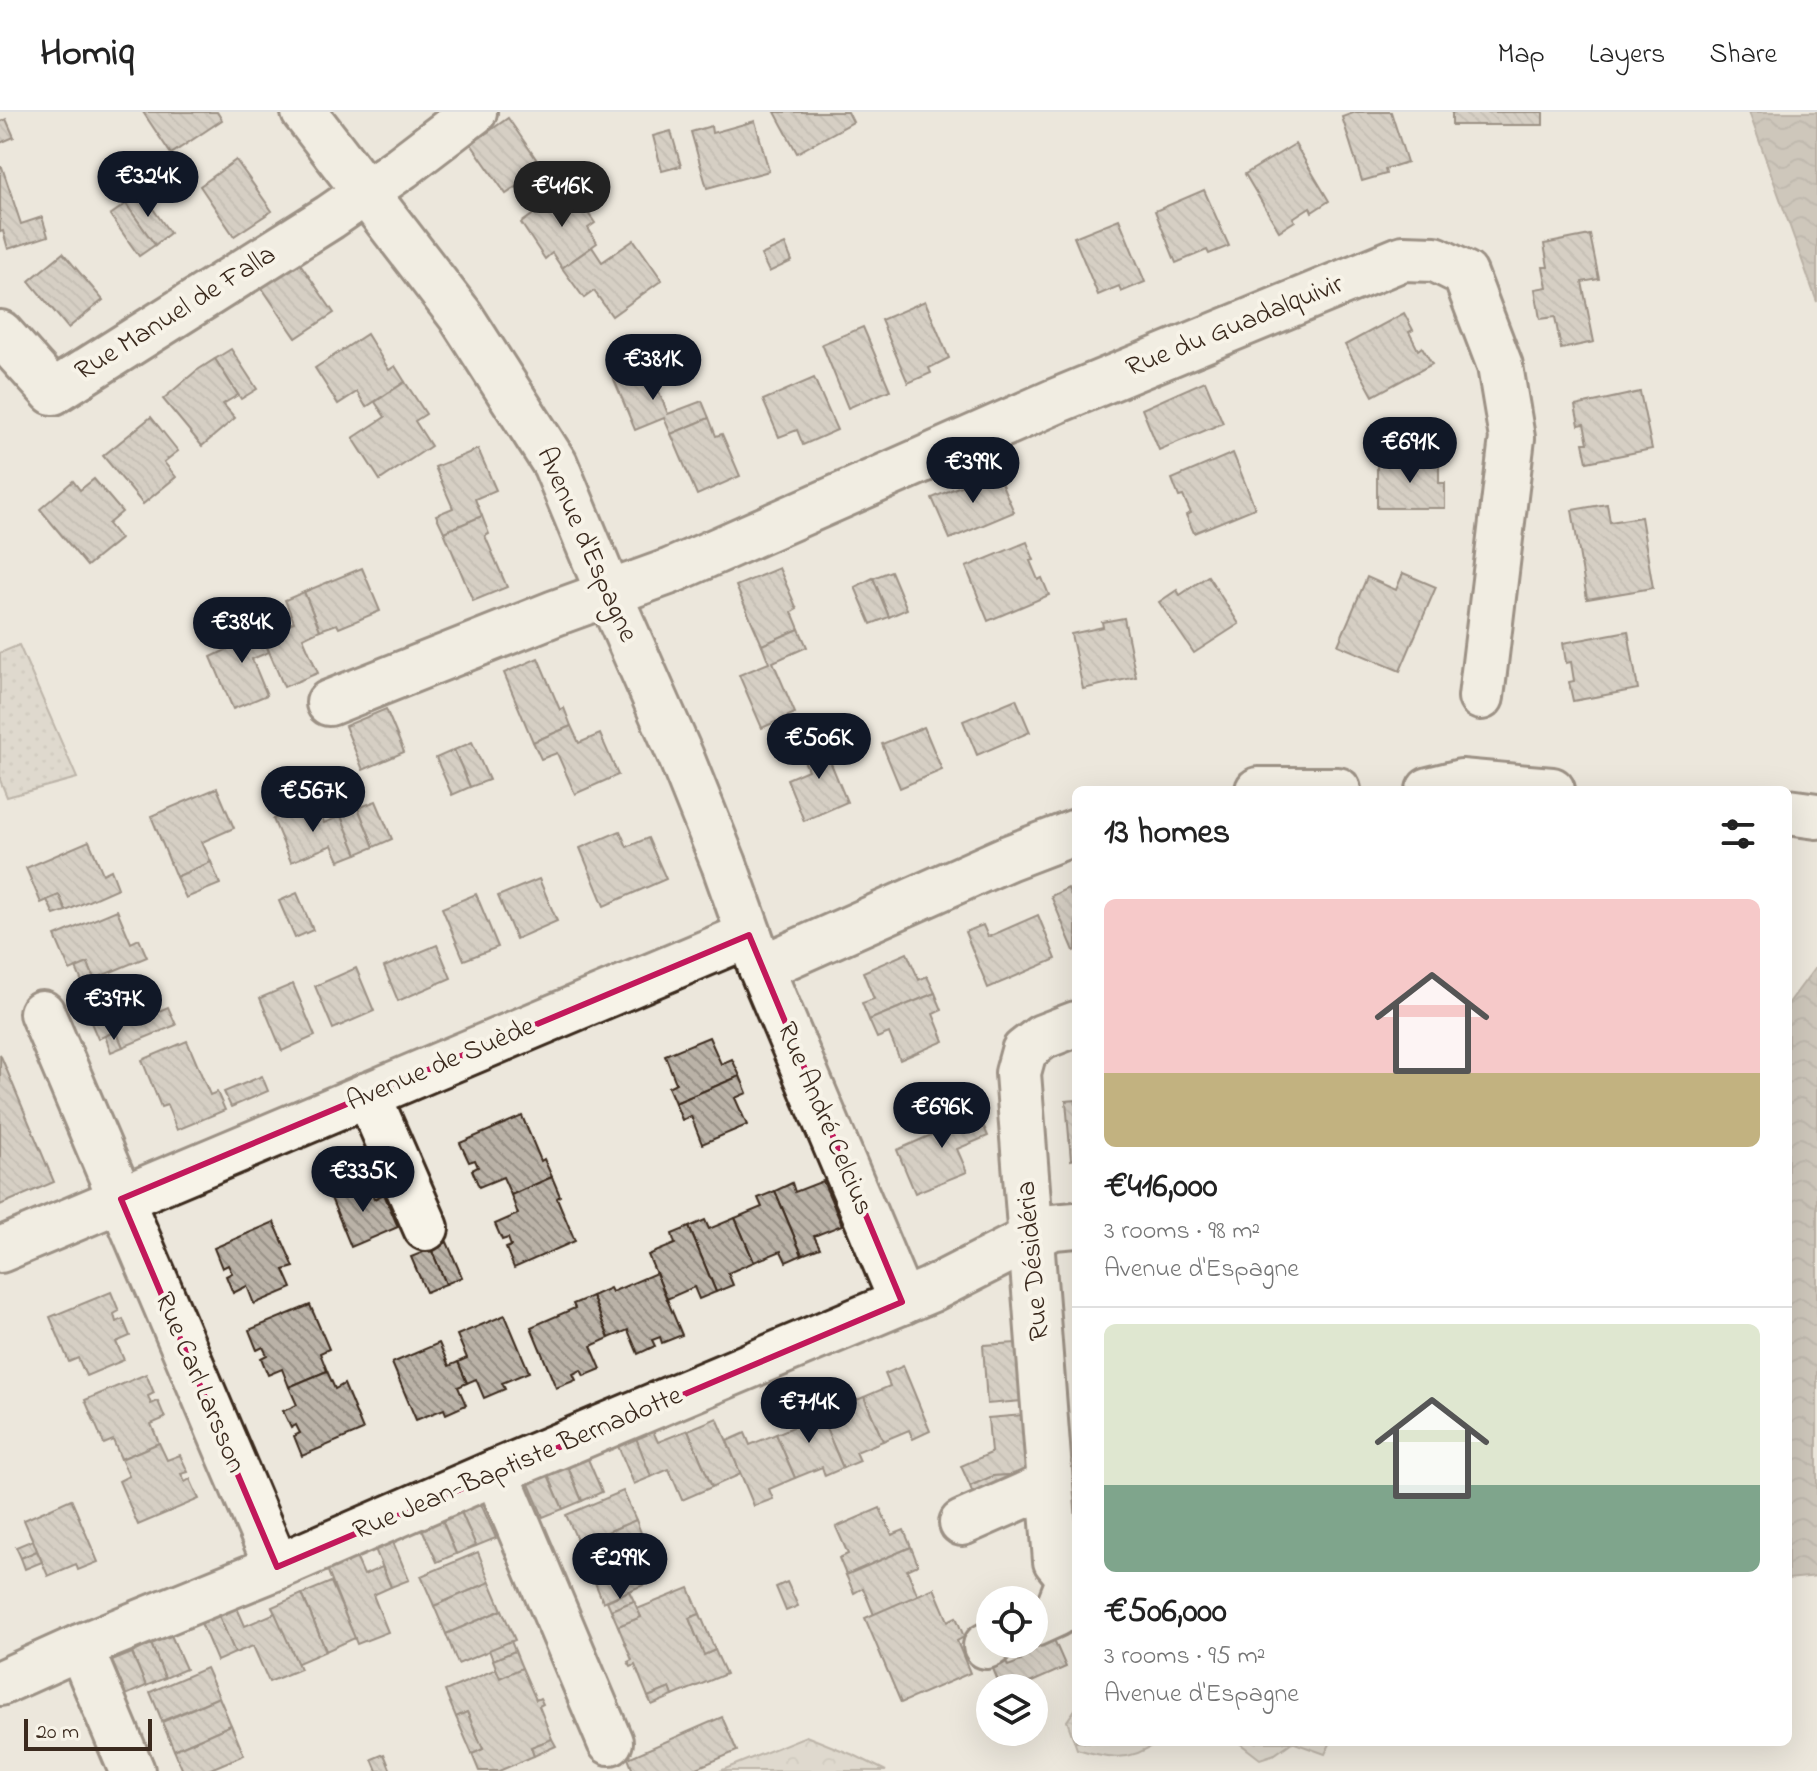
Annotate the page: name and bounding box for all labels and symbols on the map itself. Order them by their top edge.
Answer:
pin: €324K [92,151,204,219]
pin: €416K [506,161,618,229]
street label: Rue Manuel de Falla [68,236,284,392]
street label: Rue du Guadalquivir [1120,265,1350,389]
pin: €381K [597,334,709,402]
pin: €691K [1354,417,1466,485]
pin: €399K [917,437,1029,505]
street label: Avenue d'Espagne [525,441,648,650]
pin: €384K [186,597,298,665]
pin: €506K [763,713,875,781]
pin: €567K [257,766,369,834]
pin: €397K [58,974,170,1042]
street label: Avenue de Suède [341,1007,542,1123]
street label: Rue André Celcius [765,1016,883,1222]
pin: €696K [886,1082,998,1150]
pin: €335K [307,1146,419,1214]
street label: Rue Désidéria [1007,1179,1061,1343]
street label: Rue Carl Larsson [142,1286,256,1480]
street label: Rue Jean-Baptiste Bernadotte [347,1376,689,1552]
pin: €714K [753,1377,865,1445]
pin: €299K [564,1533,676,1601]
scale bar [24,1715,152,1751]

